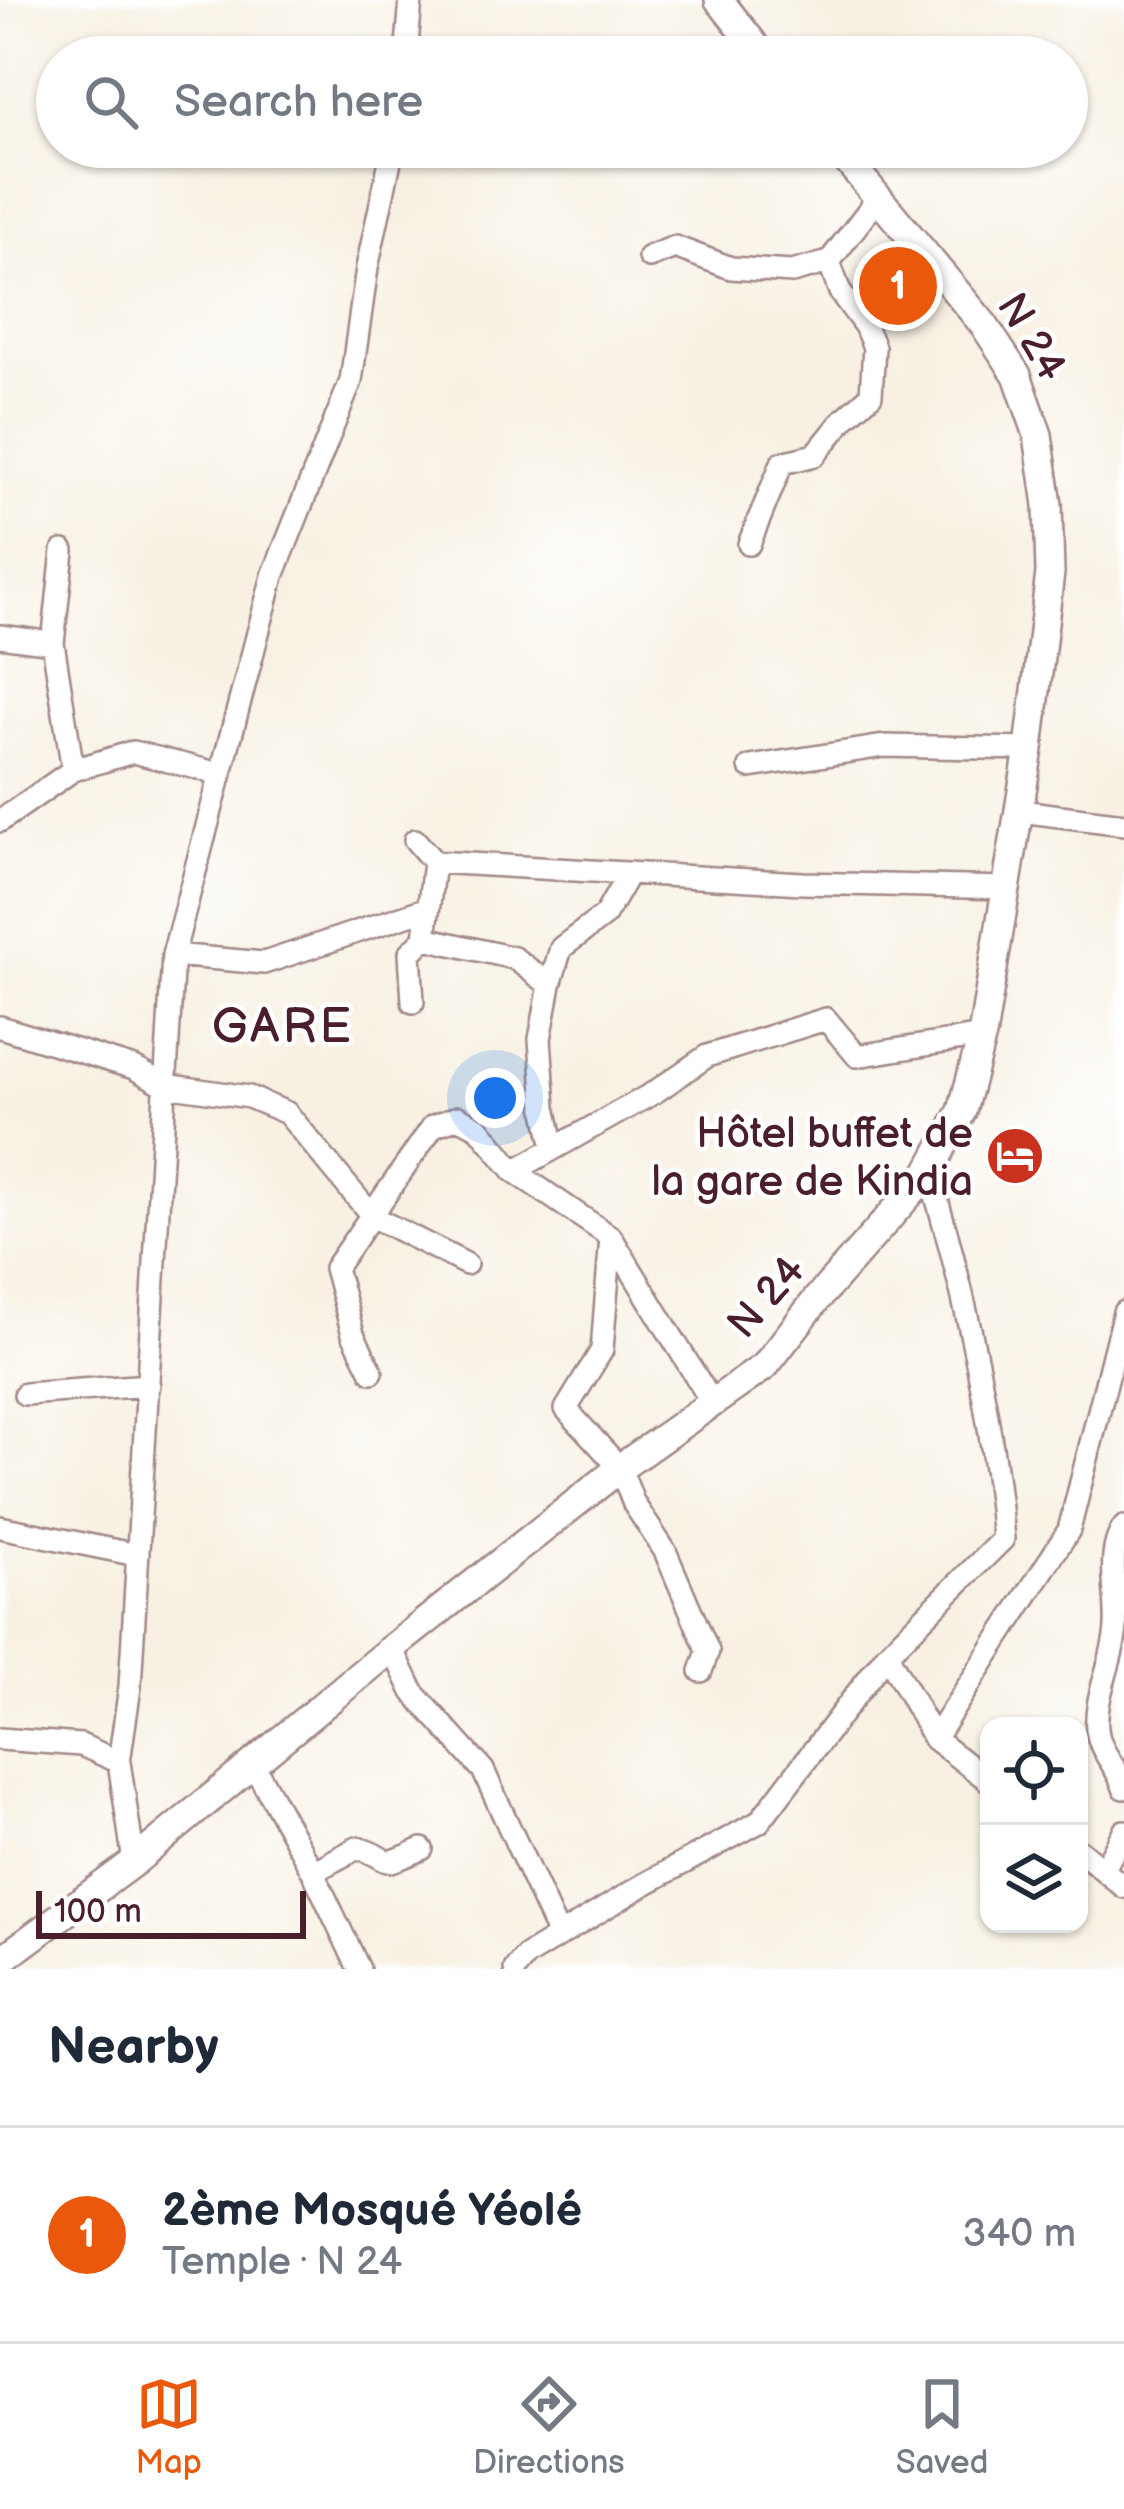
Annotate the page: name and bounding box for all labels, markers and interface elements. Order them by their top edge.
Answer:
search box [36,36,1088,168]
icon: search [78,69,144,135]
text: Search here [174,75,423,130]
pin: 1 [859,241,937,331]
street label: N 24 [985,284,1077,390]
district label: GARE [212,999,354,1056]
your location [465,1068,525,1128]
place label: Hôtel buffet de la gare de Kindia [652,1109,973,1208]
hotel icon: Hôtel buffet de la gare de Kindia [984,1125,1046,1187]
street label: N 24 [717,1246,817,1349]
map controls [980,1717,1088,1933]
button: locate [980,1717,1088,1825]
button: layers [980,1825,1088,1933]
scale bar [36,1885,306,1938]
text: 100 m [54,1892,142,1932]
text: Nearby [48,2017,219,2078]
text: 2ème Mosqué Yéolé [162,2184,582,2239]
text: 1 [79,2211,95,2258]
text: 340 m [963,2211,1076,2258]
text: Temple · N 24 [162,2239,402,2286]
tab: Map [136,2371,202,2483]
tab: Directions [473,2371,625,2483]
tab: Saved [896,2371,988,2483]

